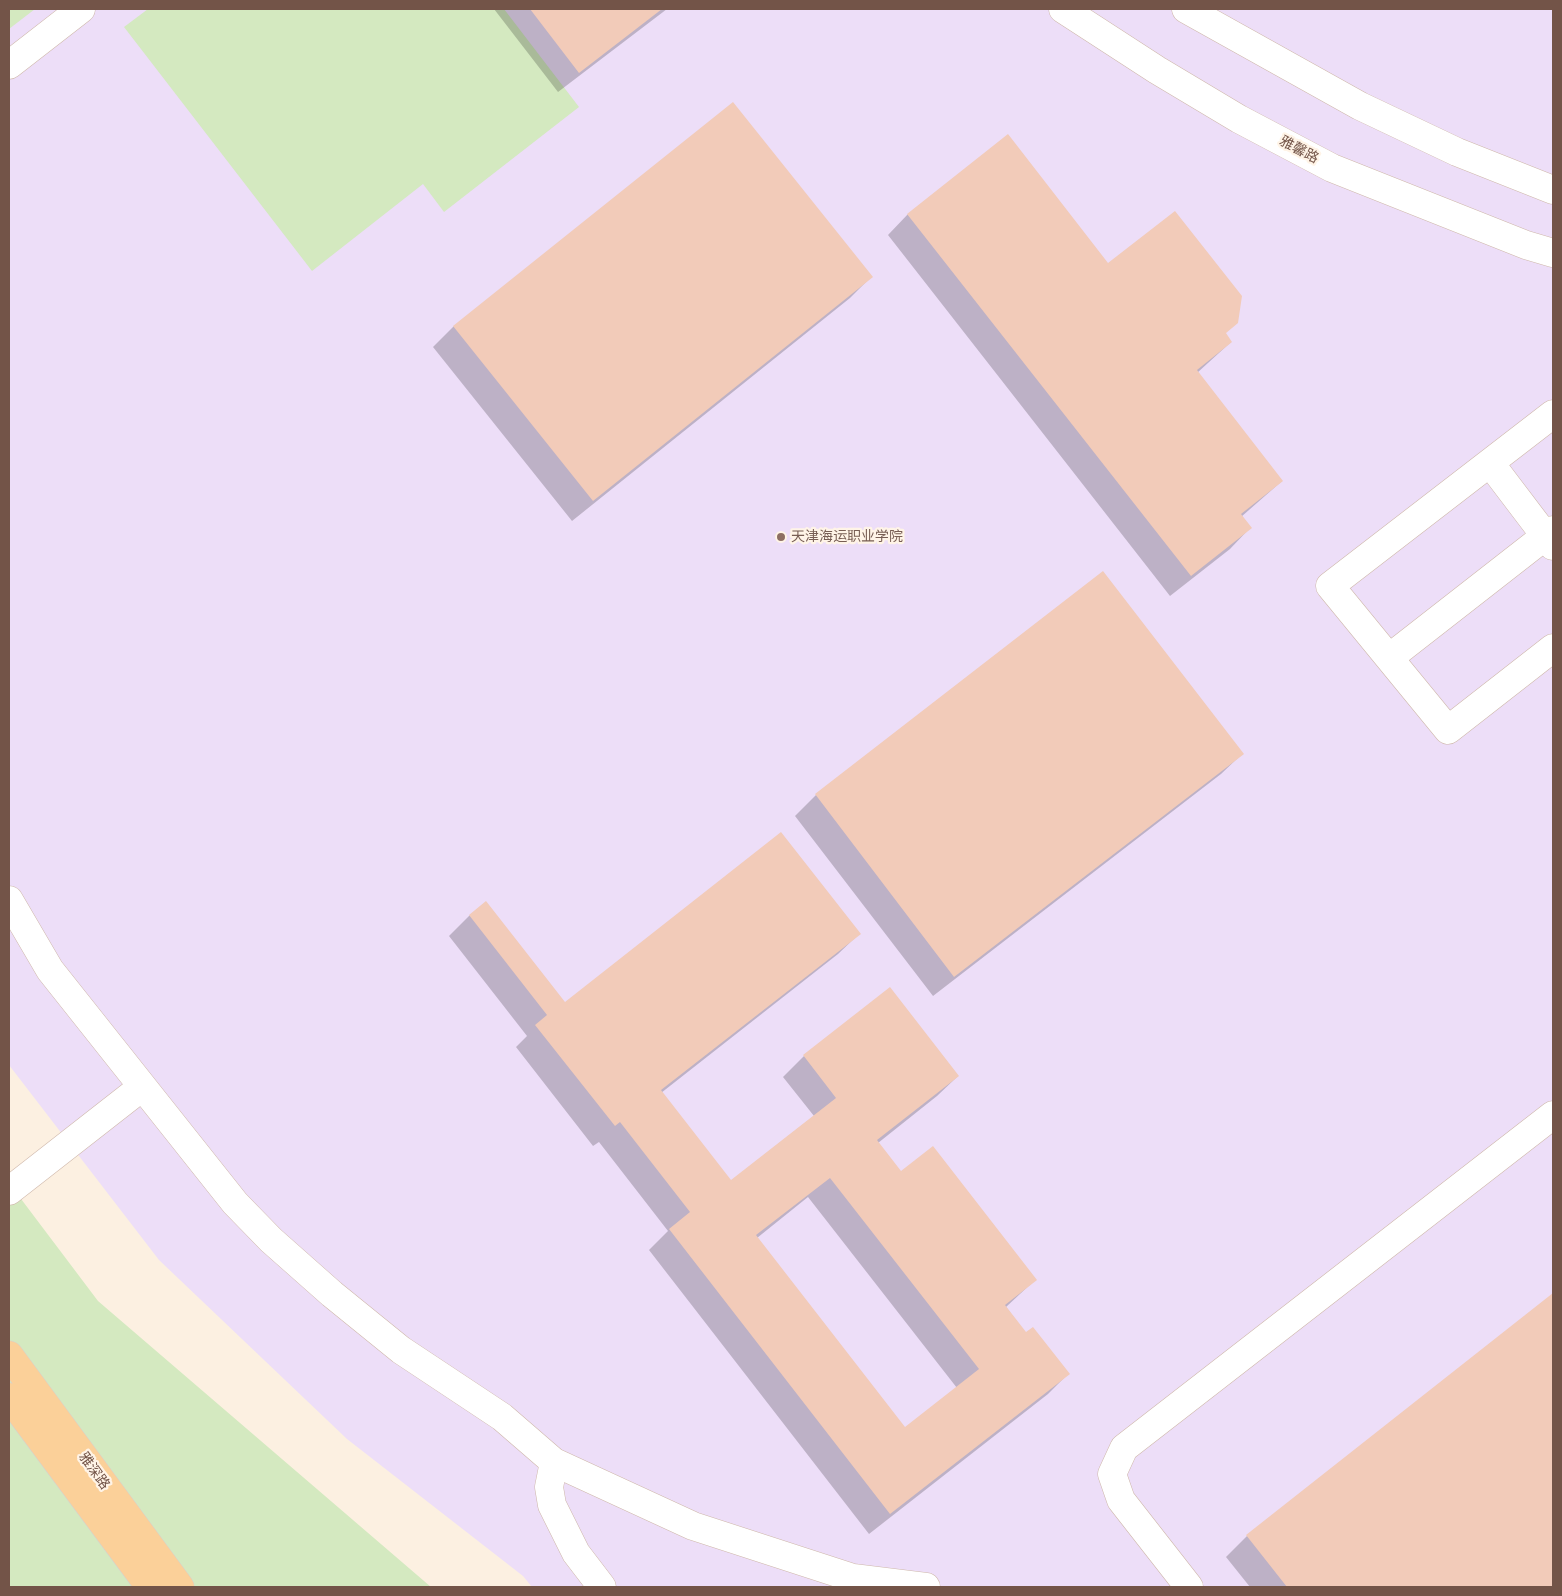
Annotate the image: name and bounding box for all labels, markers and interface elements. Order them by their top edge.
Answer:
street label: 雅馨路 [1277,133,1321,167]
place label: 天津海运职业学院 [791,529,903,545]
marker: 天津海运职业学院 [775,531,787,543]
street label: 雅深路 [75,1449,113,1493]

